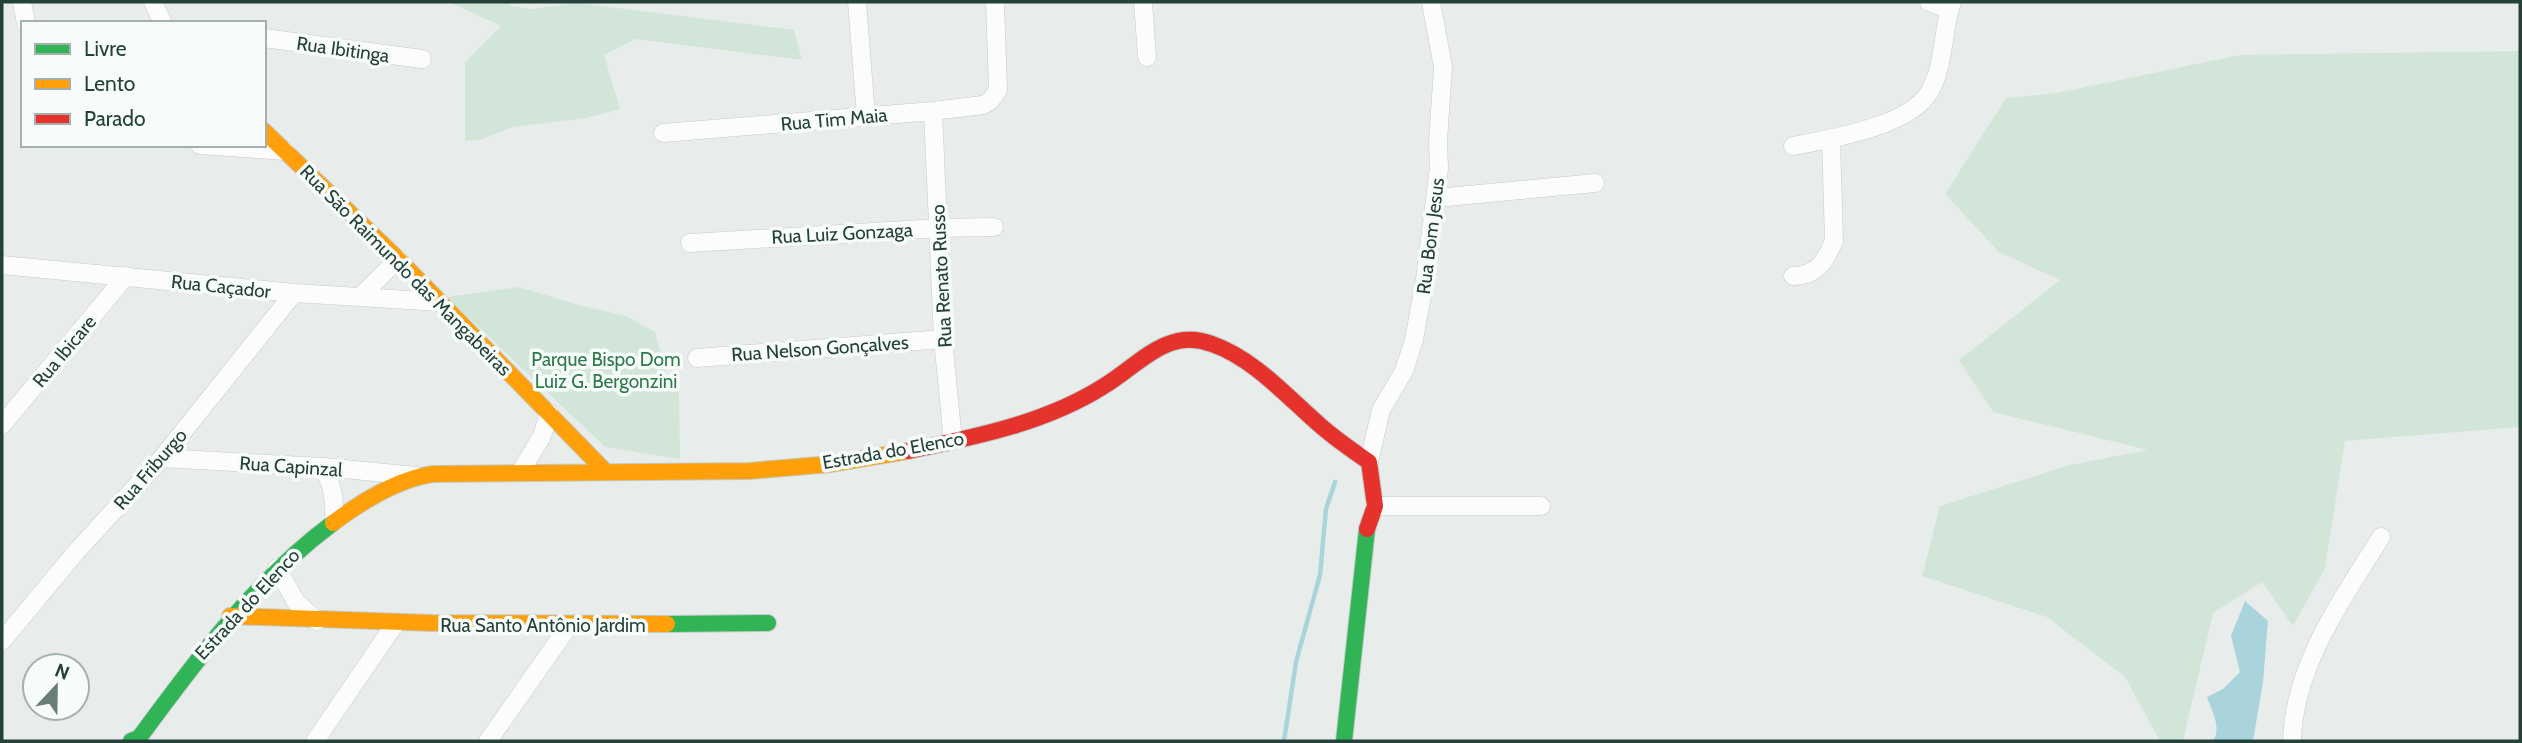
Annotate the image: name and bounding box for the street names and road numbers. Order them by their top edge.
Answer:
street label: Rua Ibitinga [295,32,391,67]
street label: Rua Tim Maia [780,103,888,136]
street label: Rua São Raimundo das Mangabeiras [295,160,516,381]
street label: Rua Bom Jesus [1412,176,1449,296]
street label: Rua Renato Russo [926,204,957,348]
street label: Rua Luiz Gonzaga [771,218,913,249]
street label: Rua Caçador [170,270,272,303]
street label: Rua Ibicare [28,310,101,392]
street label: Rua Nelson Gonçalves [731,331,910,366]
street label: Rua Friburgo [109,424,192,515]
street label: Estrada do Elenco [821,427,966,474]
street label: Rua Capinzal [239,451,344,482]
street label: Estrada do Elenco [190,544,305,665]
street label: Rua Santo Antônio Jardim [440,614,646,637]

